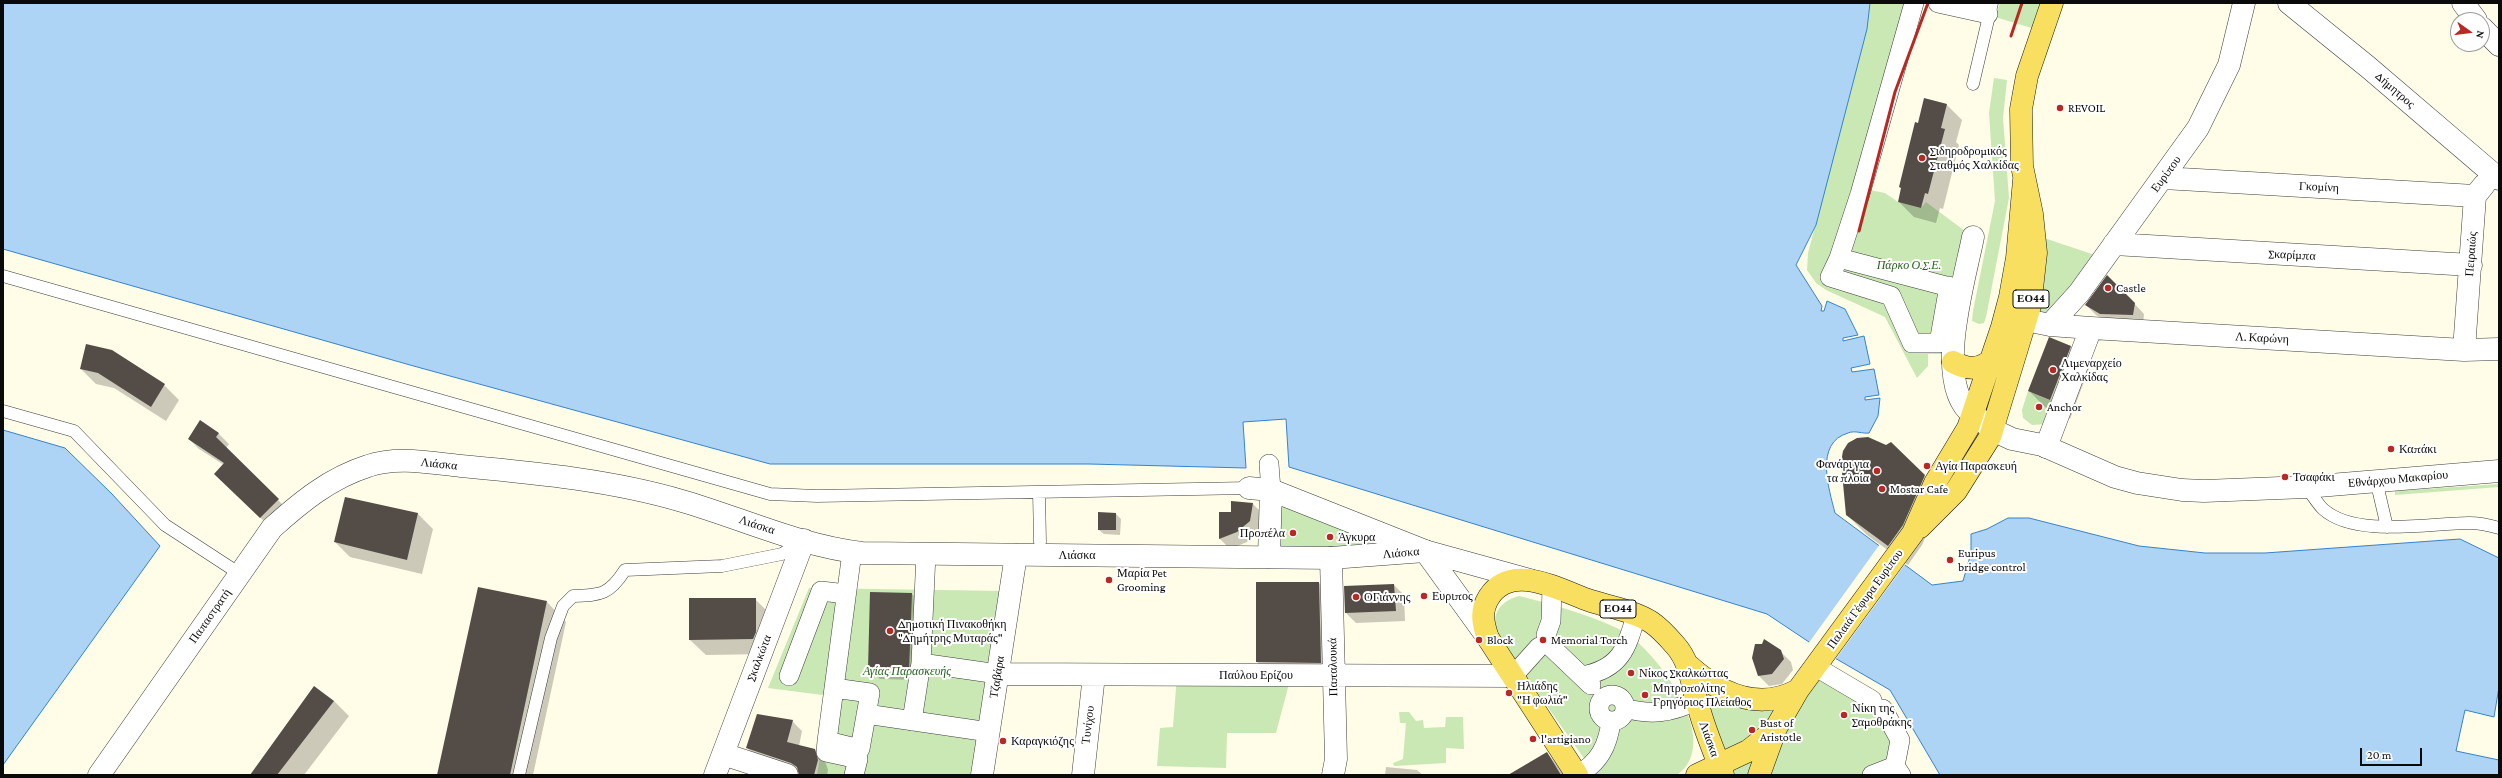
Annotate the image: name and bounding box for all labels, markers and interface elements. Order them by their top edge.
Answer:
north arrow [2450,12,2490,52]
text: N [2474,30,2487,40]
street label: Δήμητρος [2372,69,2418,111]
place label: REVOIL [2068,101,2105,115]
marker: REVOIL [2055,103,2065,113]
place label: Σιδηροδρομικός Σταθμός Χαλκίδας [1930,144,2019,172]
marker: Σιδηροδρομικός Σταθμός Χαλκίδας [1917,153,1927,163]
street label: Ευρίπου [2148,153,2184,195]
street label: Γκομίνη [2299,179,2339,195]
street label: Πειραιώς [2462,231,2480,277]
street label: Σκαρίμπα [2268,247,2316,263]
park label: Πάρκο Ο.Σ.Ε. [1877,258,1941,272]
place label: Castle [2116,281,2146,295]
marker: Castle [2103,283,2113,293]
road number: ΕΟ44 [2013,290,2049,308]
street label: Λ. Καρώνη [2235,329,2289,347]
place label: Λιμεναρχείο Χαλκίδας [2061,356,2122,384]
marker: Λιμεναρχείο Χαλκίδας [2048,365,2058,375]
place label: Anchor [2047,400,2082,414]
marker: Anchor [2034,402,2044,412]
place label: Καπάκι [2399,442,2437,456]
marker: Καπάκι [2386,444,2396,454]
street label: Λιάσκα [420,455,458,473]
place label: Φανάρι για τα πλοία [1816,457,1869,485]
place label: Αγία Παρασκευή [1935,459,2017,473]
marker: Αγία Παρασκευή [1922,461,1932,471]
marker: Φανάρι για τα πλοία [1872,466,1882,476]
street label: Εθνάρχου Μακαρίου [2347,467,2449,491]
place label: Τσαφάκι [2293,470,2335,484]
marker: Τσαφάκι [2280,472,2290,482]
place label: Mostar Cafe [1890,482,1948,496]
marker: Mostar Cafe [1877,484,1887,494]
street label: Λιάσκα [737,512,777,538]
place label: Προπέλα [1240,526,1285,540]
marker: Προπέλα [1288,528,1298,538]
place label: Άγκυρα [1338,530,1375,544]
marker: Άγκυρα [1325,532,1335,542]
street label: Λιάσκα [1382,544,1420,562]
street label: Παλαιά Γέφυρα Ευρίπου [1824,546,1906,652]
place label: Euripus bridge control [1958,546,2026,574]
street label: Λιάσκα [1059,548,1095,562]
marker: Euripus bridge control [1945,555,1955,565]
place label: Μαρία Pet Grooming [1117,566,1167,594]
marker: Μαρία Pet Grooming [1104,575,1114,585]
street label: Παπαστρατή [186,586,234,646]
place label: Ευριπος [1432,589,1473,603]
place label: ΟΓιάννης [1364,590,1411,604]
marker: Ευριπος [1419,591,1429,601]
marker: ΟΓιάννης [1351,592,1361,602]
road number: ΕΟ44 [1600,600,1636,618]
place label: Δημοτική Πινακοθήκη "Δημήτρης Μυταράς" [898,617,1007,645]
marker: Δημοτική Πινακοθήκη "Δημήτρης Μυταράς" [885,626,895,636]
street label: Σκαλκώτα [744,633,774,683]
place label: Block [1487,633,1513,647]
place label: Memorial Torch [1551,633,1628,647]
marker: Block [1474,635,1484,645]
marker: Memorial Torch [1538,635,1548,645]
street label: Παπαλουκά [1325,638,1341,696]
street label: Τζαβάρα [987,655,1007,699]
park label: Αγίας Παρασκευής [863,664,951,678]
place label: Νίκος Σκαλκώττας [1639,666,1728,680]
street label: Παύλου Ερίζου [1219,668,1293,682]
marker: Νίκος Σκαλκώττας [1626,668,1636,678]
place label: Ηλιάδης "Η φωλιά" [1517,679,1568,707]
place label: Μητροπολίτης Γρηγόριος Πλείαθος [1653,681,1751,709]
marker: Ηλιάδης "Η φωλιά" [1504,688,1514,698]
marker: Μητροπολίτης Γρηγόριος Πλείαθος [1640,690,1650,700]
place label: Νίκη της Σαμοθράκης [1852,701,1912,729]
street label: Τυνίχου [1078,705,1098,745]
marker: Νίκη της Σαμοθράκης [1839,710,1849,720]
place label: Bust of Aristotle [1760,716,1801,744]
street label: Λιάσκα [1696,719,1722,759]
marker: Bust of Aristotle [1747,725,1757,735]
place label: l'artigiano [1541,732,1591,746]
place label: Καραγκιόζης [1011,734,1074,748]
marker: l'artigiano [1528,734,1538,744]
marker: Καραγκιόζης [998,736,1008,746]
scale bar [2362,740,2424,766]
text: 20 m [2367,748,2391,762]

